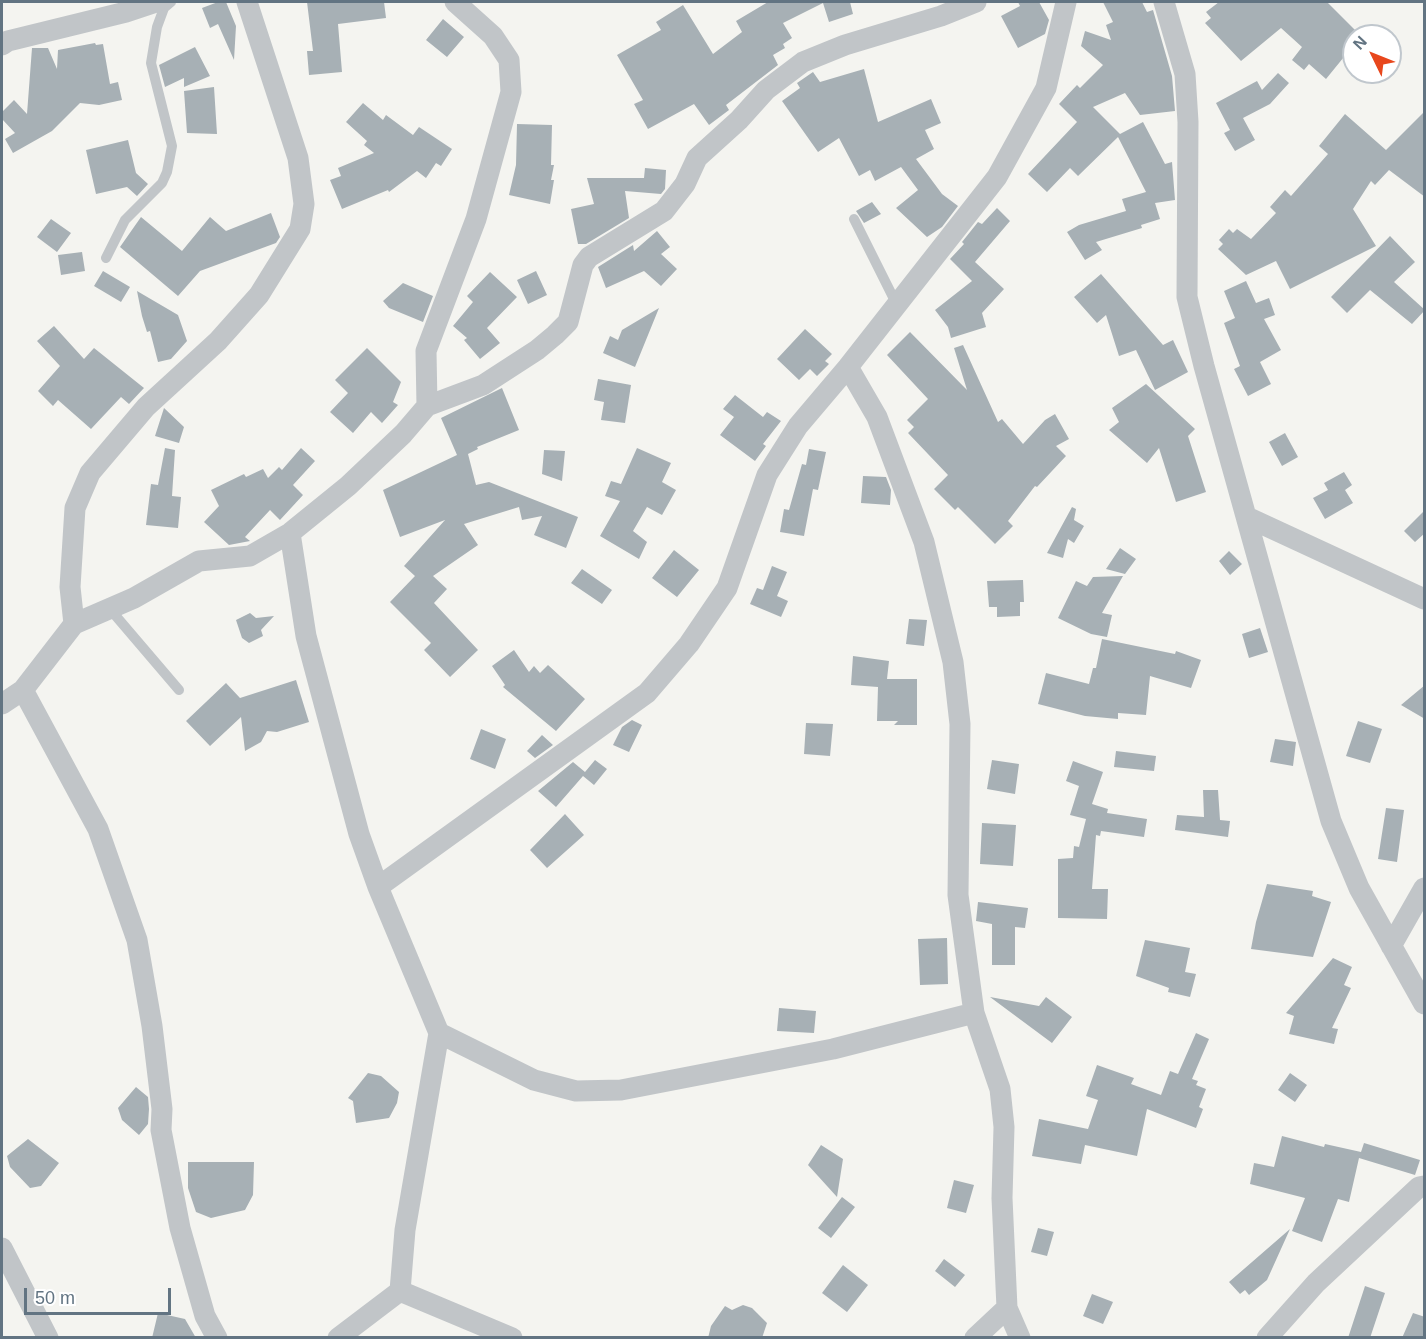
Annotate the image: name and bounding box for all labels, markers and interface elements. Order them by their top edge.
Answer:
north arrow [1342,24,1402,84]
text: N [1350,33,1370,53]
scale bar [27,1276,174,1314]
text: 50 m [35,1288,75,1308]

